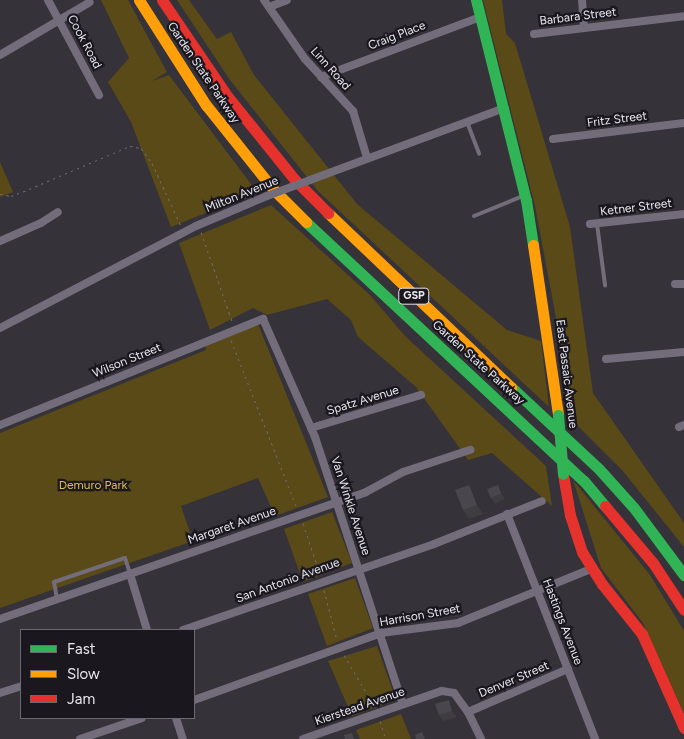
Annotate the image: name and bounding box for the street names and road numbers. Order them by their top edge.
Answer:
street label: Barbara Street [539,5,617,29]
street label: Cook Road [64,13,104,71]
street label: Craig Place [366,18,428,54]
street label: Garden State Parkway [164,20,242,126]
street label: Linn Road [307,44,353,94]
street label: Fritz Street [586,109,648,131]
street label: Milton Avenue [203,174,281,216]
street label: Ketner Street [599,196,673,220]
road number: GSP [398,288,430,304]
street label: Garden State Parkway [429,318,527,408]
street label: East Passaic Avenue [552,319,580,429]
street label: Wilson Street [91,341,163,381]
street label: Spatz Avenue [325,383,401,419]
street label: Van Winkle Avenue [327,455,373,557]
street label: Margaret Avenue [186,504,278,548]
street label: San Antonio Avenue [234,556,342,606]
street label: Hastings Avenue [539,577,585,667]
street label: Harrison Street [378,602,462,630]
street label: Denver Street [477,659,551,701]
street label: Kierstead Avenue [313,685,407,729]

